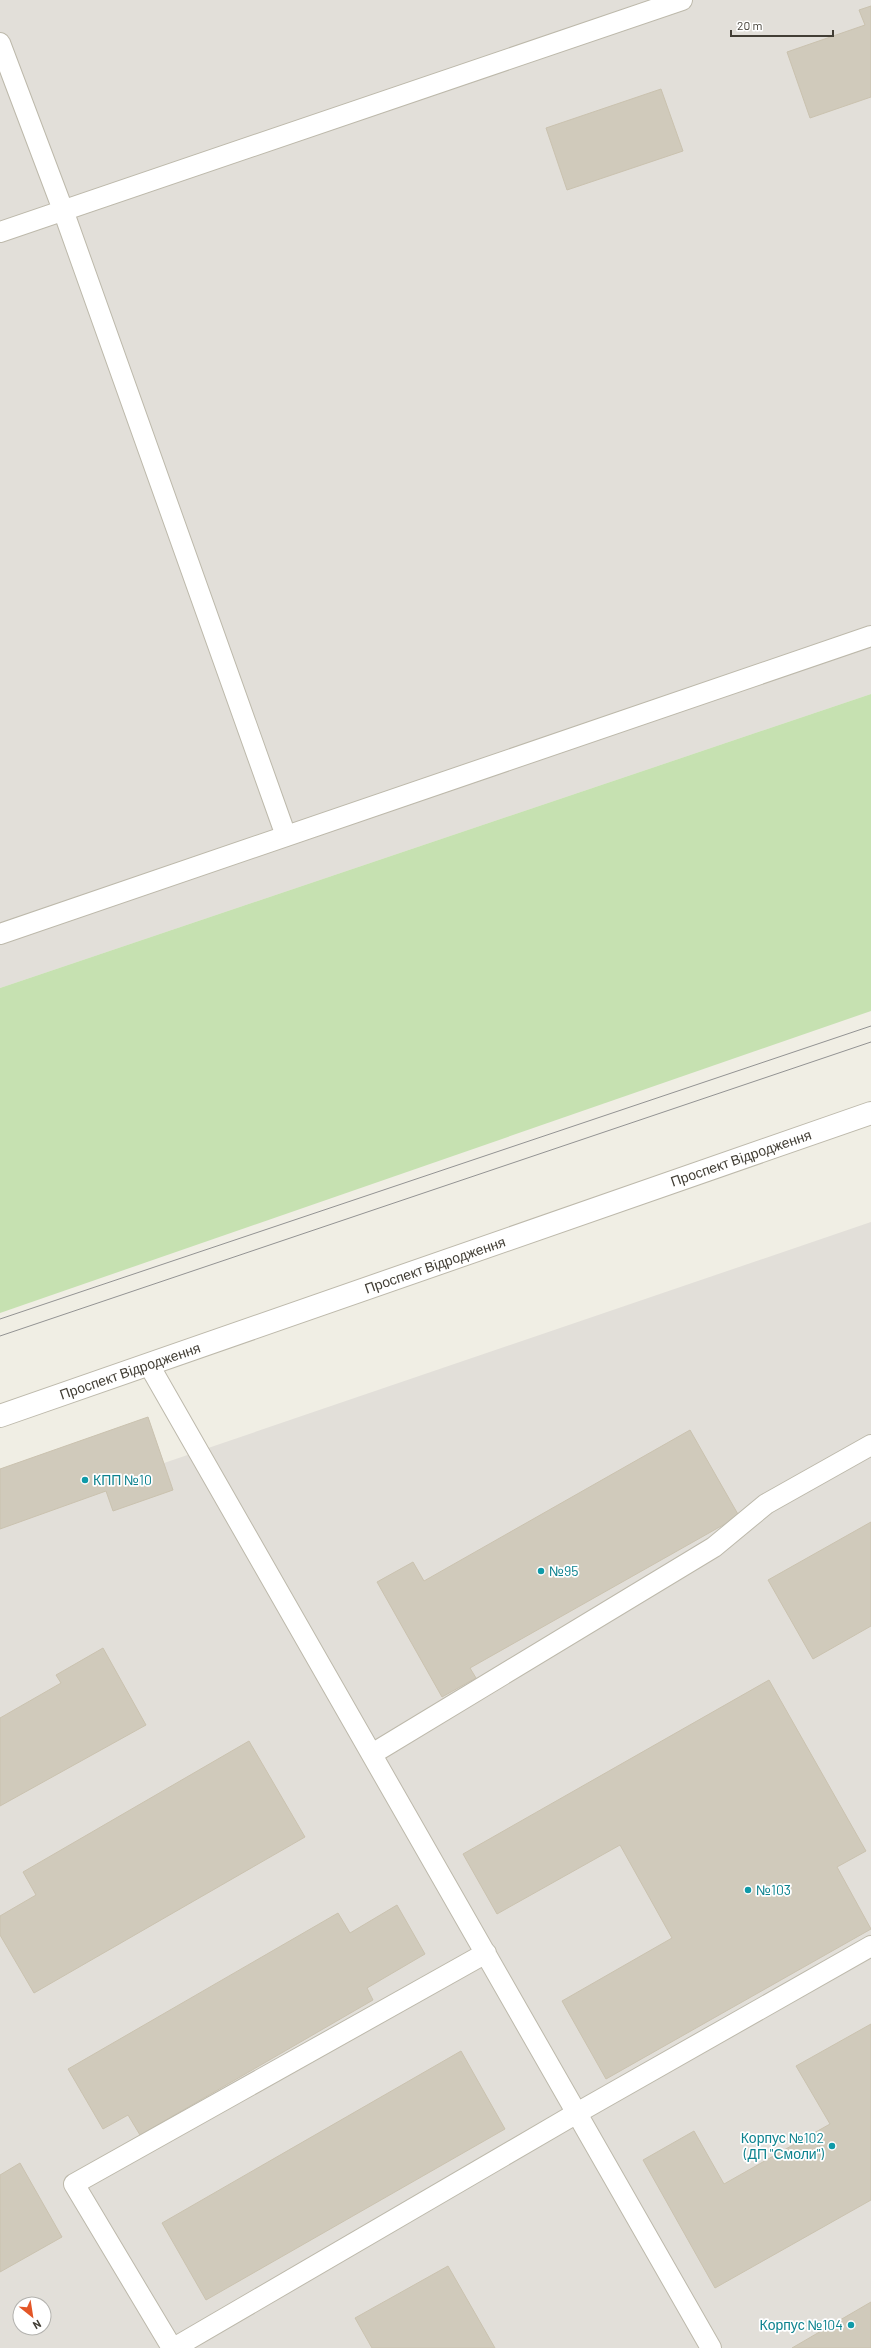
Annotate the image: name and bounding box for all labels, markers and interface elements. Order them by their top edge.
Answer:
scale bar [731,12,833,38]
text: 20 m [737,18,763,32]
street label: Проспект Відродження [668,1125,813,1190]
street label: Проспект Відродження [362,1232,507,1297]
street label: Проспект Відродження [57,1338,202,1403]
place label: КПП №10 [93,1471,152,1488]
marker: КПП №10 [80,1475,90,1485]
place label: №95 [549,1562,579,1579]
marker: №95 [536,1566,546,1576]
place label: №103 [756,1881,791,1898]
marker: №103 [743,1885,753,1895]
place label: Корпус №102 (ДП "Смоли") [741,2129,824,2162]
marker: Корпус №102 (ДП "Смоли") [827,2141,837,2151]
north arrow [12,2296,52,2336]
place label: Корпус №104 [760,2316,843,2333]
text: N [31,2318,44,2333]
marker: Корпус №104 [846,2320,856,2330]

